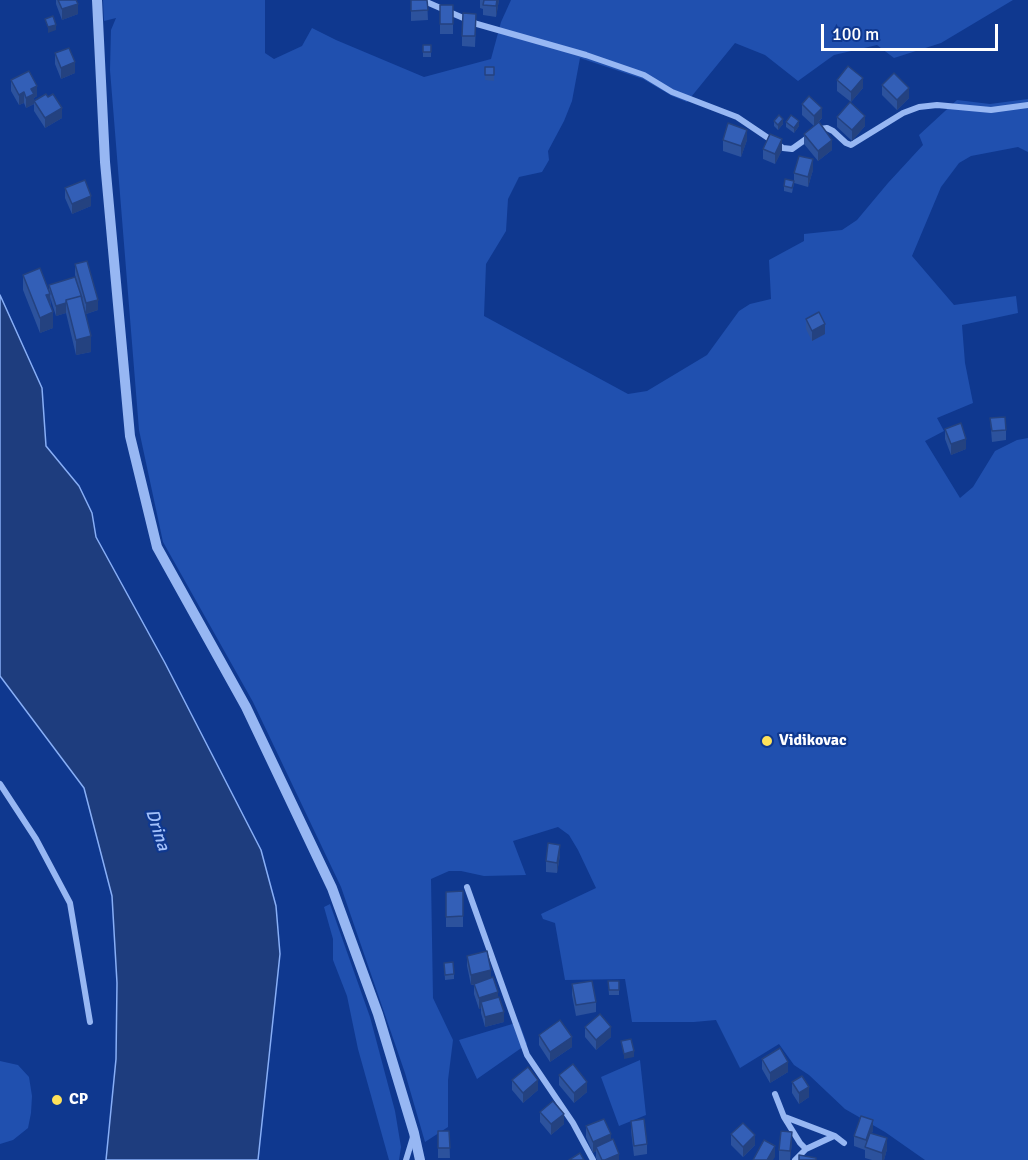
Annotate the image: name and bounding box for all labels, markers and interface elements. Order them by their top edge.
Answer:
scale bar [824,12,1001,50]
text: 100 m [832,23,879,45]
place label: Vidikovac [779,731,847,751]
marker: Vidikovac [760,734,774,748]
water label: Drina [140,806,174,854]
place label: CP [69,1090,88,1110]
marker: CP [50,1093,64,1107]

